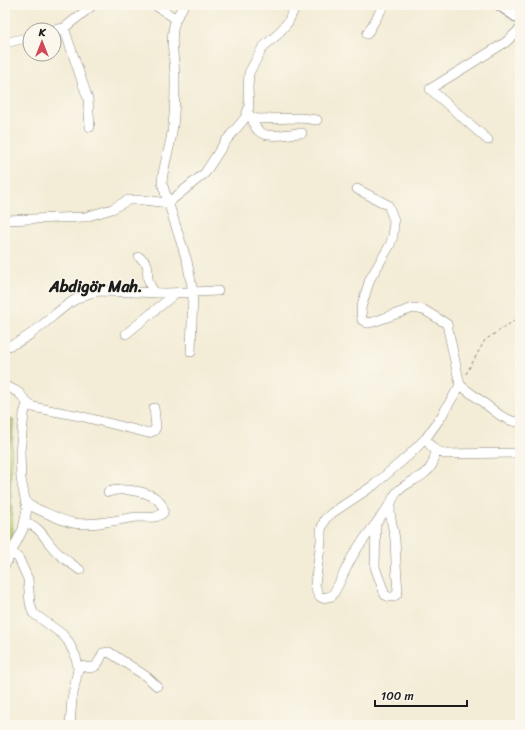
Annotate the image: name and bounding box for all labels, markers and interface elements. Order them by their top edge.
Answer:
north arrow [22,22,62,62]
text: K [38,23,47,42]
district label: Abdigör Mah. [48,272,143,301]
scale bar [375,682,467,708]
text: 100 m [381,685,414,707]

